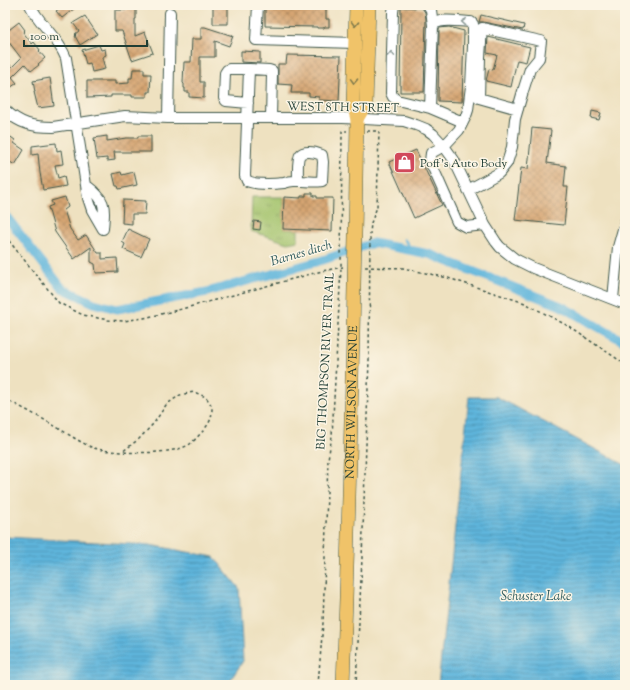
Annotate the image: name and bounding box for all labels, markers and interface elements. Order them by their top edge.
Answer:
one-way arrow [461,18,467,27]
one-way arrow [351,21,359,27]
scale bar [24,22,147,48]
text: 100 m [30,28,59,46]
one-way arrow [387,51,396,57]
one-way arrow [349,78,358,84]
street label: WEST 8TH STREET [287,98,400,118]
shop icon: Poff's Auto Body [391,150,417,176]
place label: Poff's Auto Body [420,155,507,173]
water label: Barnes ditch [269,236,335,271]
street label: BIG THOMPSON RIVER TRAIL [312,272,340,450]
street label: NORTH WILSON AVENUE [342,324,363,479]
water label: Schuster Lake [501,588,571,606]

